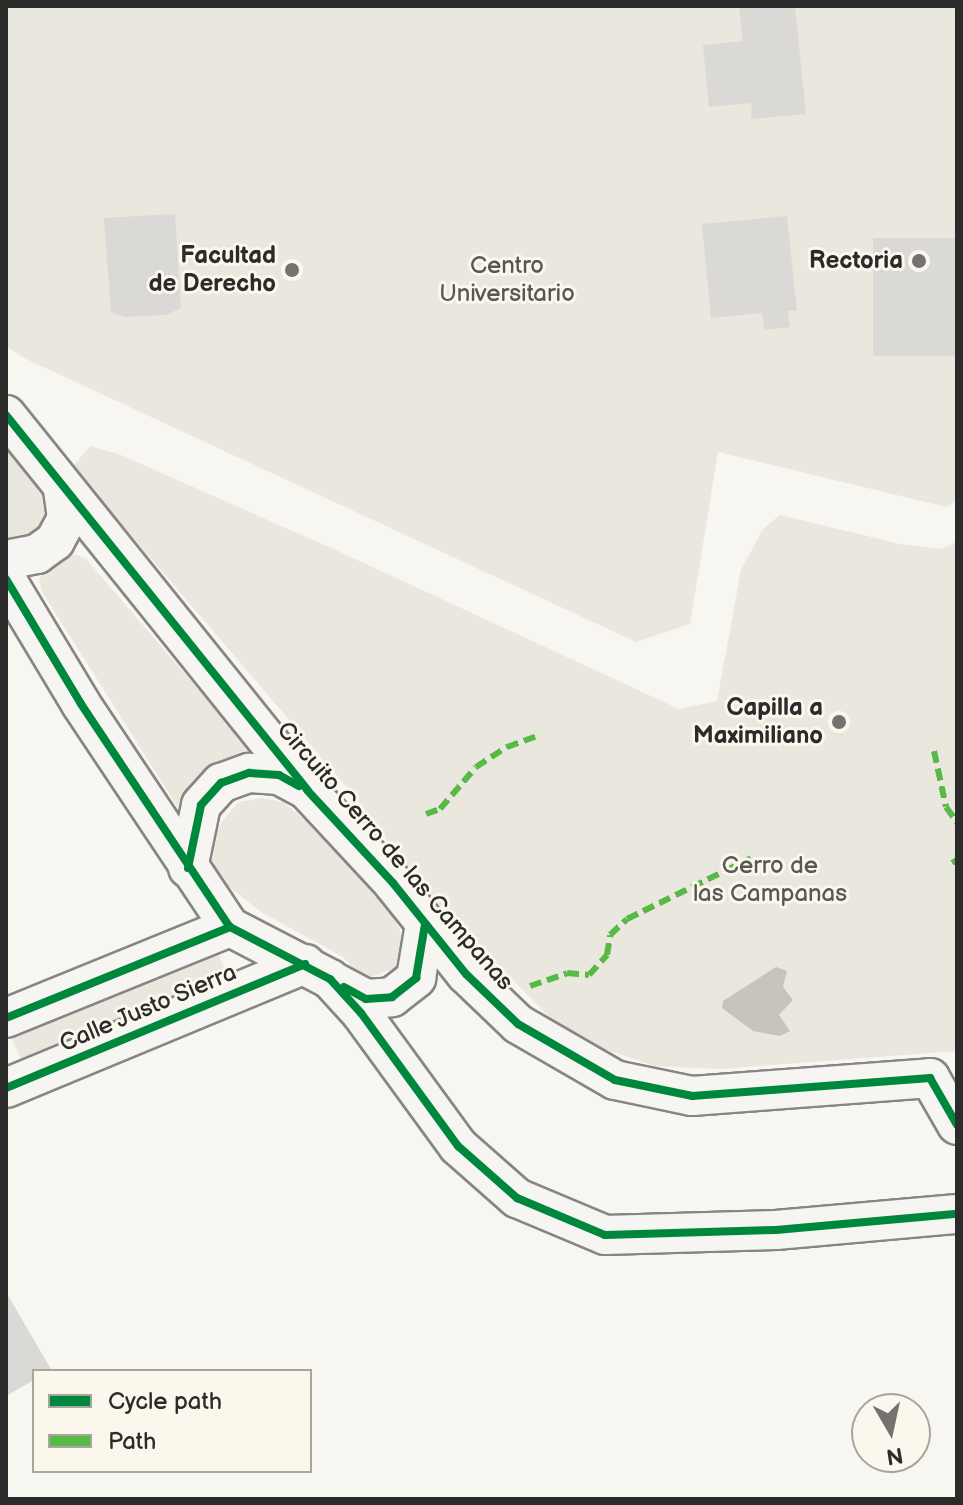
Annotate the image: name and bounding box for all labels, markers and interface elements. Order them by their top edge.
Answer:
place label: Facultad de Derecho [148,242,276,298]
place label: Rectoria [809,247,903,275]
park label: Centro Universitario [439,252,575,308]
marker: Rectoria [910,252,928,270]
marker: Facultad de Derecho [283,261,301,279]
place label: Capilla a Maximiliano [693,694,823,750]
marker: Capilla a Maximiliano [830,713,848,731]
street label: Circuito Cerro de las Campanas [271,716,519,996]
park label: Cerro de las Campanas [693,852,847,908]
street label: Calle Justo Sierra [54,957,242,1059]
legend [32,1369,312,1473]
text: Cycle path [108,1387,222,1416]
north arrow [851,1393,931,1473]
text: Path [108,1427,156,1456]
text: N [884,1441,905,1470]

